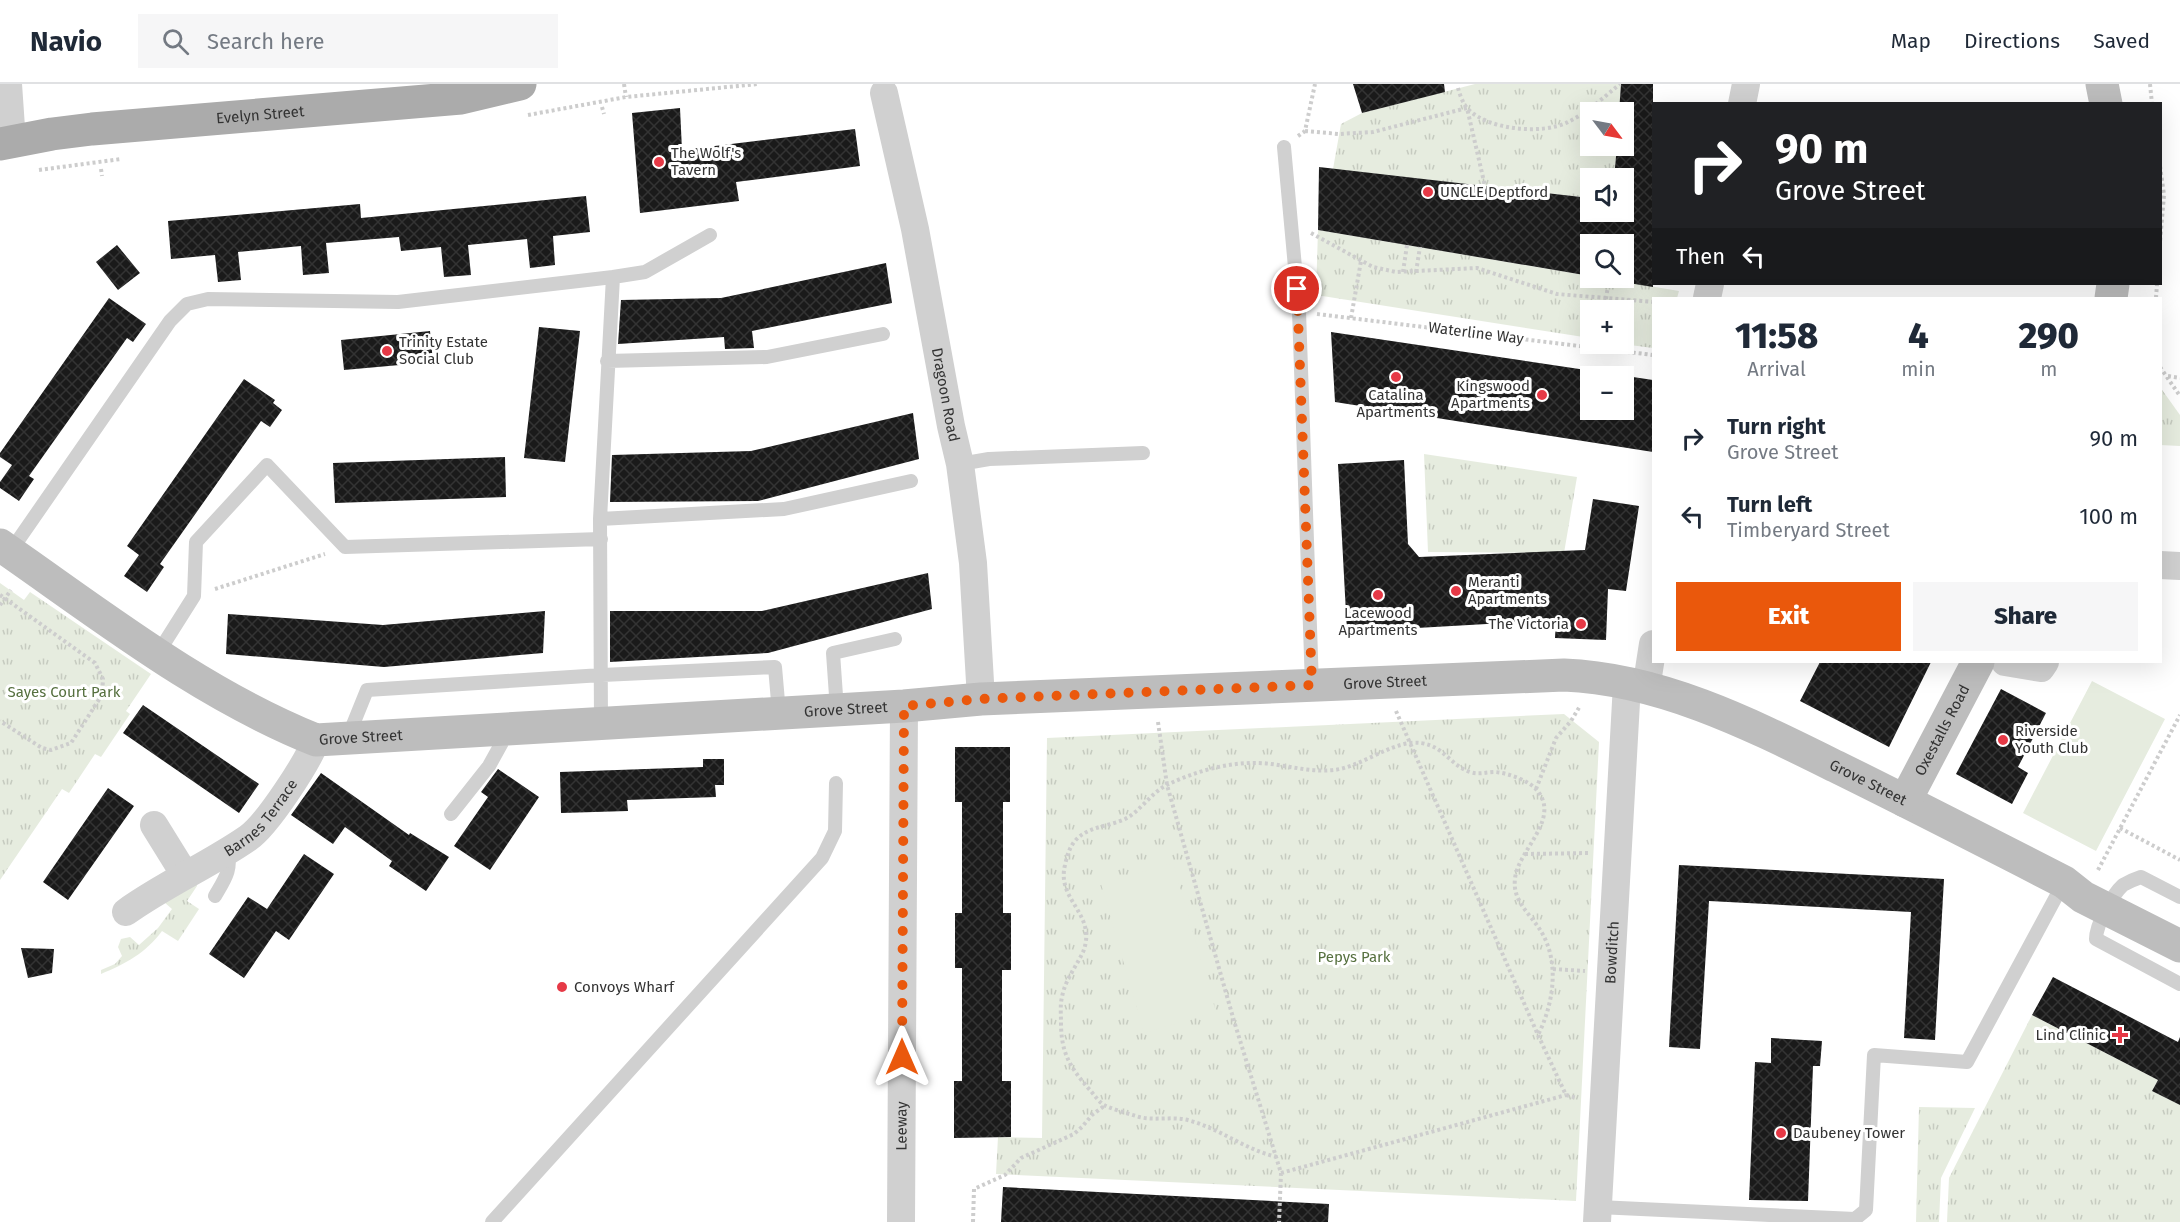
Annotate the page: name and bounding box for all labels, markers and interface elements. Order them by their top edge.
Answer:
search box [138,14,558,68]
text: Navio [30,25,102,58]
icon: search [159,25,192,58]
text: Search here [207,28,325,55]
text: Map [1891,28,1931,54]
text: Directions [1964,28,2060,54]
text: Saved [2093,28,2150,54]
street label: Evelyn Street [215,102,306,128]
north arrow [1580,102,1634,156]
map controls [1580,102,1634,420]
text: 90 m [1775,124,1869,174]
icon: right [1676,126,1754,204]
place label: The Wolf's Tavern [671,144,741,179]
marker: The Wolf's Tavern [652,155,666,169]
button: sound [1580,168,1634,222]
text: Grove Street [1775,175,1926,207]
place label: UNCLE Deptford [1440,183,1548,201]
marker: UNCLE Deptford [1421,185,1435,199]
button: search [1580,234,1634,288]
icon: left [1737,240,1770,273]
text: Then [1676,243,1725,270]
pin [1271,263,1322,314]
icon: arrive [1280,272,1313,305]
button: + [1580,300,1634,354]
text: 11:58 [1735,314,1818,358]
text: 4 [1908,314,1929,358]
text: 290 [2019,314,2079,358]
street label: Waterline Way [1427,318,1525,348]
place label: Trinity Estate Social Club [399,333,488,368]
marker: Trinity Estate Social Club [380,344,394,358]
street label: Dragoon Road [928,346,963,444]
text: Arrival [1747,357,1806,381]
text: min [1901,357,1936,381]
text: m [2040,357,2057,381]
button: − [1580,366,1634,420]
marker: Catalina Apartments [1389,370,1403,384]
place label: Kingswood Apartments [1451,377,1530,412]
place label: Catalina Apartments [1357,386,1435,421]
marker: Kingswood Apartments [1535,388,1549,402]
text: Turn right [1727,413,1826,440]
icon: right [1676,422,1709,455]
text: 90 m [2089,425,2138,452]
text: Grove Street [1727,440,1839,464]
text: Turn left [1727,491,1812,518]
icon: left [1676,500,1709,533]
text: 100 m [2079,503,2138,530]
text: Timberyard Street [1727,518,1890,542]
place label: Meranti Apartments [1468,573,1547,608]
button: Exit [1676,582,1901,651]
button: Share [1913,582,2138,651]
marker: Meranti Apartments [1449,584,1463,598]
marker: Lacewood Apartments [1371,588,1385,602]
place label: Lacewood Apartments [1339,604,1417,639]
place label: The Victoria [1488,615,1569,633]
marker: The Victoria [1574,617,1588,631]
street label: Grove Street [1343,672,1428,693]
street label: Oxestalls Road [1911,682,1973,779]
park label: Sayes Court Park [8,683,121,701]
street label: Grove Street [804,698,889,721]
place label: Riverside Youth Club [2015,722,2088,757]
street label: Grove Street [318,726,404,749]
marker: Riverside Youth Club [1996,733,2010,747]
street label: Grove Street [1827,756,1910,809]
street label: Barnes Terrace [221,776,301,860]
street label: Bowditch [1601,920,1623,984]
park label: Pepys Park [1317,948,1391,966]
place label: Convoys Wharf [574,978,675,996]
marker: Convoys Wharf [555,980,569,994]
position arrow [870,1025,934,1089]
place label: Lind Clinic [2035,1026,2106,1044]
marker: Lind Clinic [2111,1026,2129,1044]
street label: Leeway [892,1101,911,1151]
place label: Daubeney Tower [1793,1124,1905,1142]
marker: Daubeney Tower [1774,1126,1788,1140]

